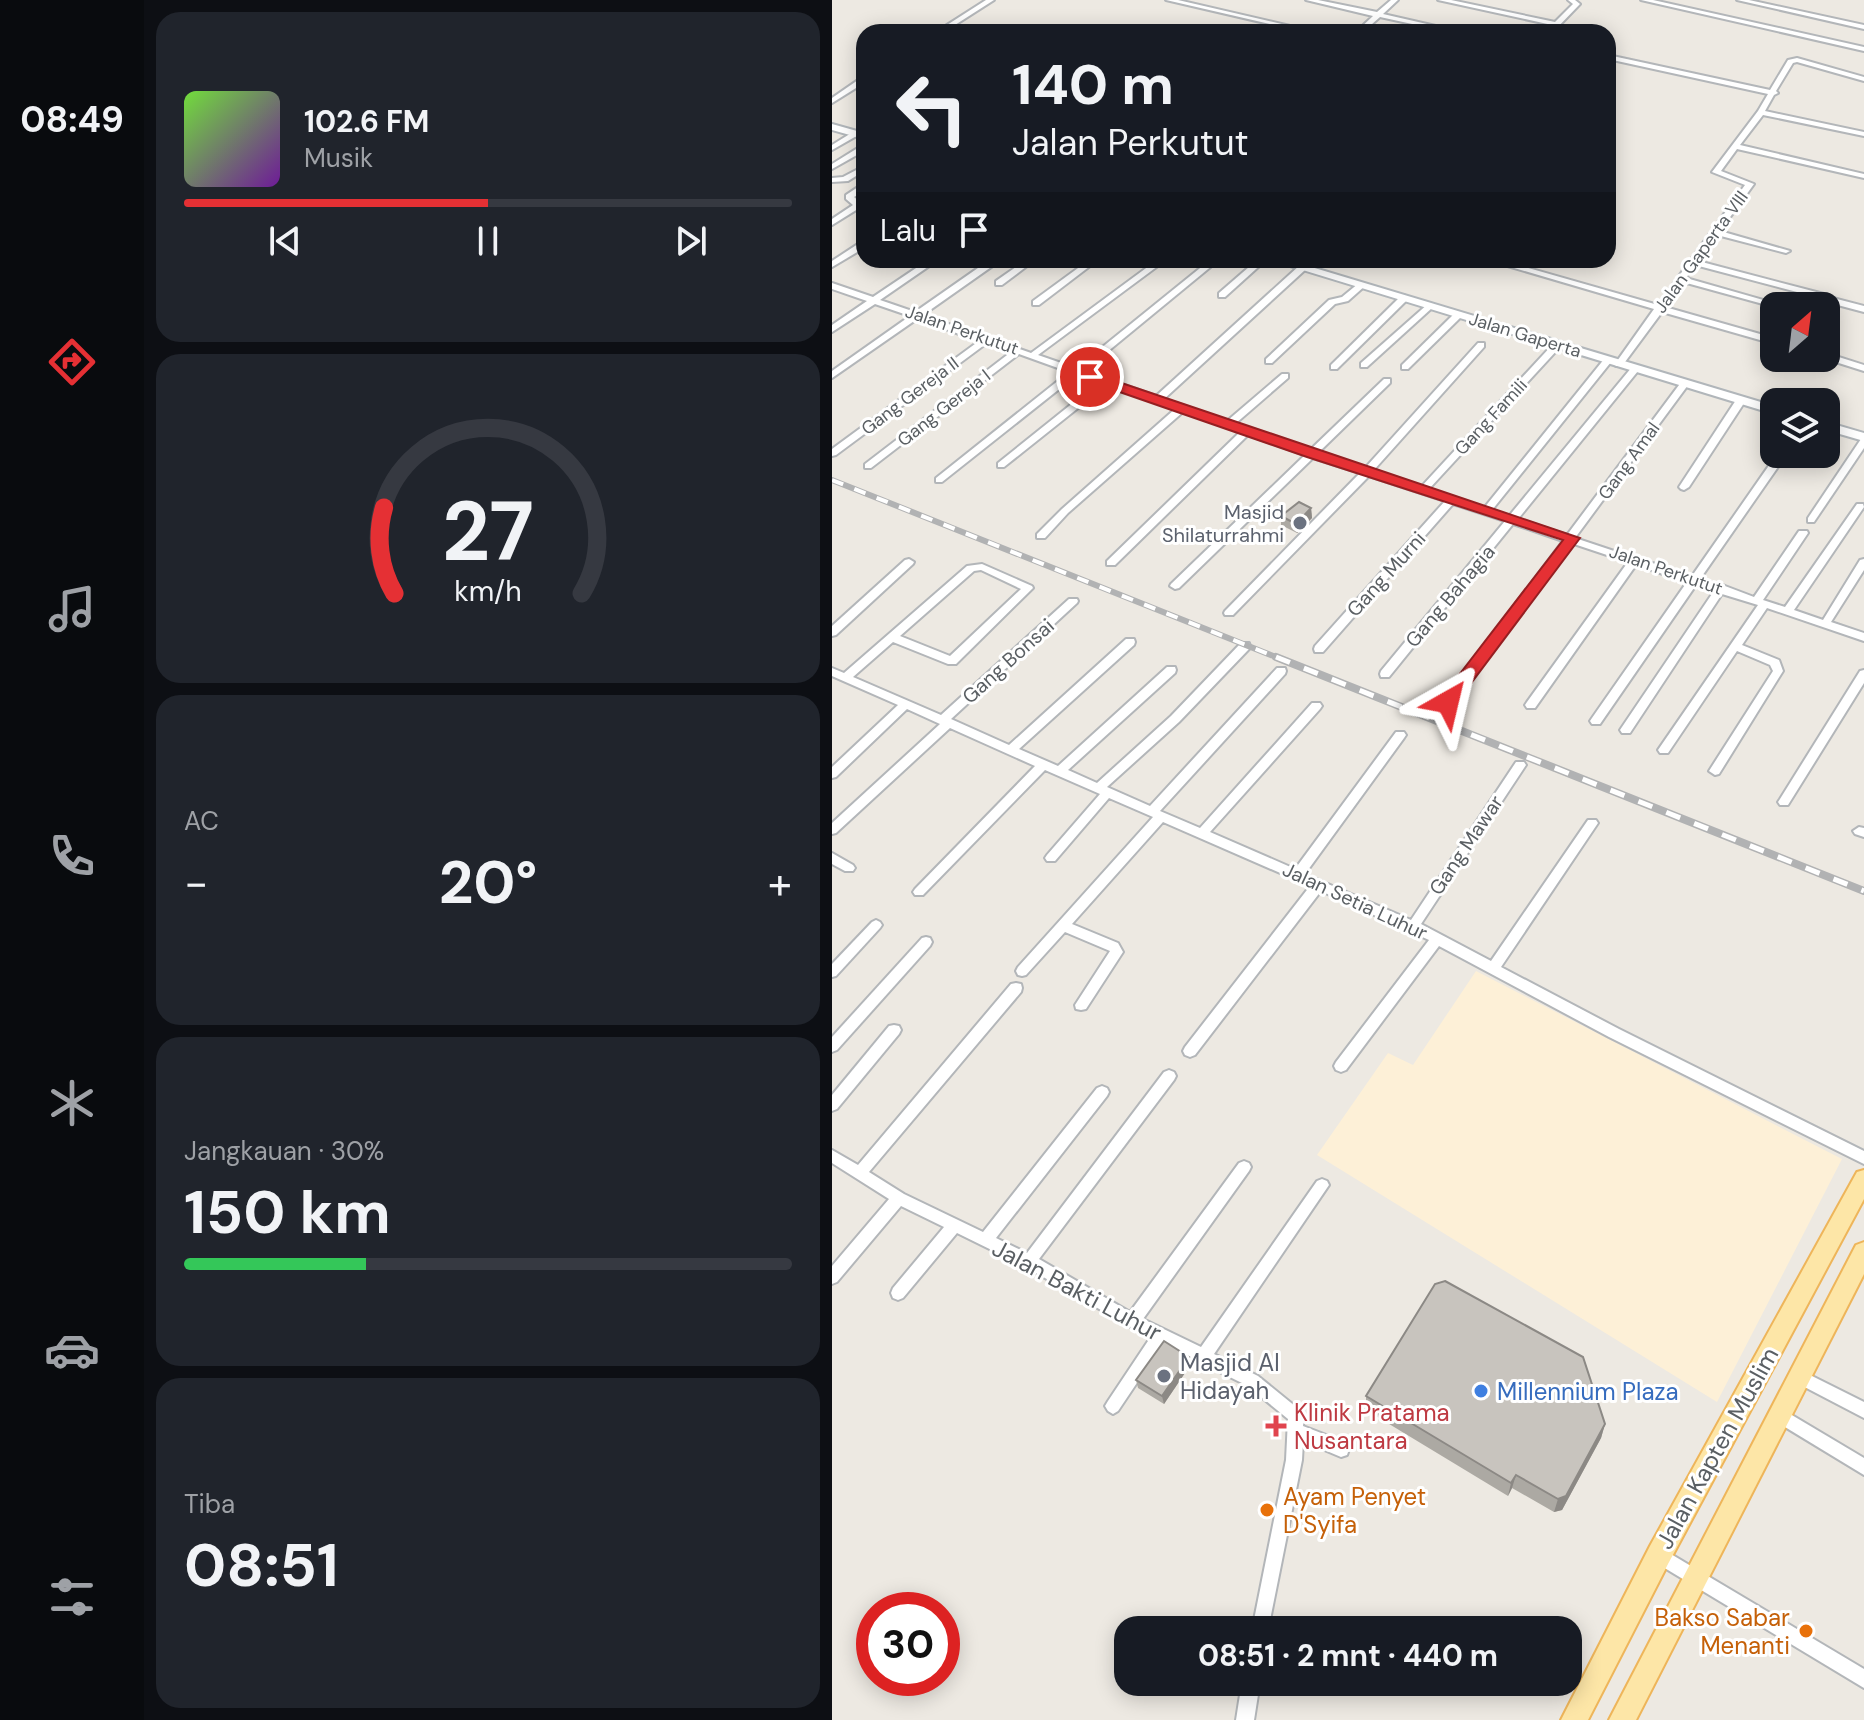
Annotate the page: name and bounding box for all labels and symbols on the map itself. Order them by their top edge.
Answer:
street label: Jalan Gaperta VIII [1648,186,1754,318]
north arrow [1760,292,1840,372]
street label: Jalan Perkutut [902,299,1022,361]
street label: Jalan Gaperta [1466,307,1584,363]
pin [1056,343,1124,411]
street label: Gang Gereja II [857,352,963,440]
street label: Gang Gereja I [893,365,995,451]
street label: Gang Famili [1449,374,1533,460]
street label: Gang Amal [1593,417,1665,505]
place label: Masjid Shilaturrahmi [1162,499,1284,548]
marker: Masjid Shilaturrahmi [1291,514,1309,532]
street label: Gang Murni [1341,526,1431,622]
street label: Gang Bahagia [1399,539,1501,653]
street label: Jalan Perkutut [1606,539,1726,601]
street label: Gang Bonsai [957,613,1059,709]
position arrow [1406,660,1490,744]
street label: Gang Mawar [1423,790,1509,900]
street label: Jalan Setia Luhur [1278,856,1432,946]
street label: Jalan Bakti Luhur [987,1232,1167,1348]
street label: Jalan Kapten Muslim [1649,1342,1785,1554]
place label: Masjid Al Hidayah [1180,1347,1280,1406]
marker: Masjid Al Hidayah [1155,1367,1173,1385]
place label: Millennium Plaza [1497,1376,1679,1407]
marker: Millennium Plaza [1472,1382,1490,1400]
place label: Klinik Pratama Nusantara [1294,1397,1450,1456]
marker: Klinik Pratama Nusantara [1265,1415,1287,1437]
place label: Ayam Penyet D'Syifa [1283,1481,1426,1540]
marker: Ayam Penyet D'Syifa [1258,1501,1276,1519]
speed limit sign: 30 [856,1592,960,1696]
place label: Bakso Sabar Menanti [1654,1602,1790,1661]
marker: Bakso Sabar Menanti [1797,1622,1815,1640]

